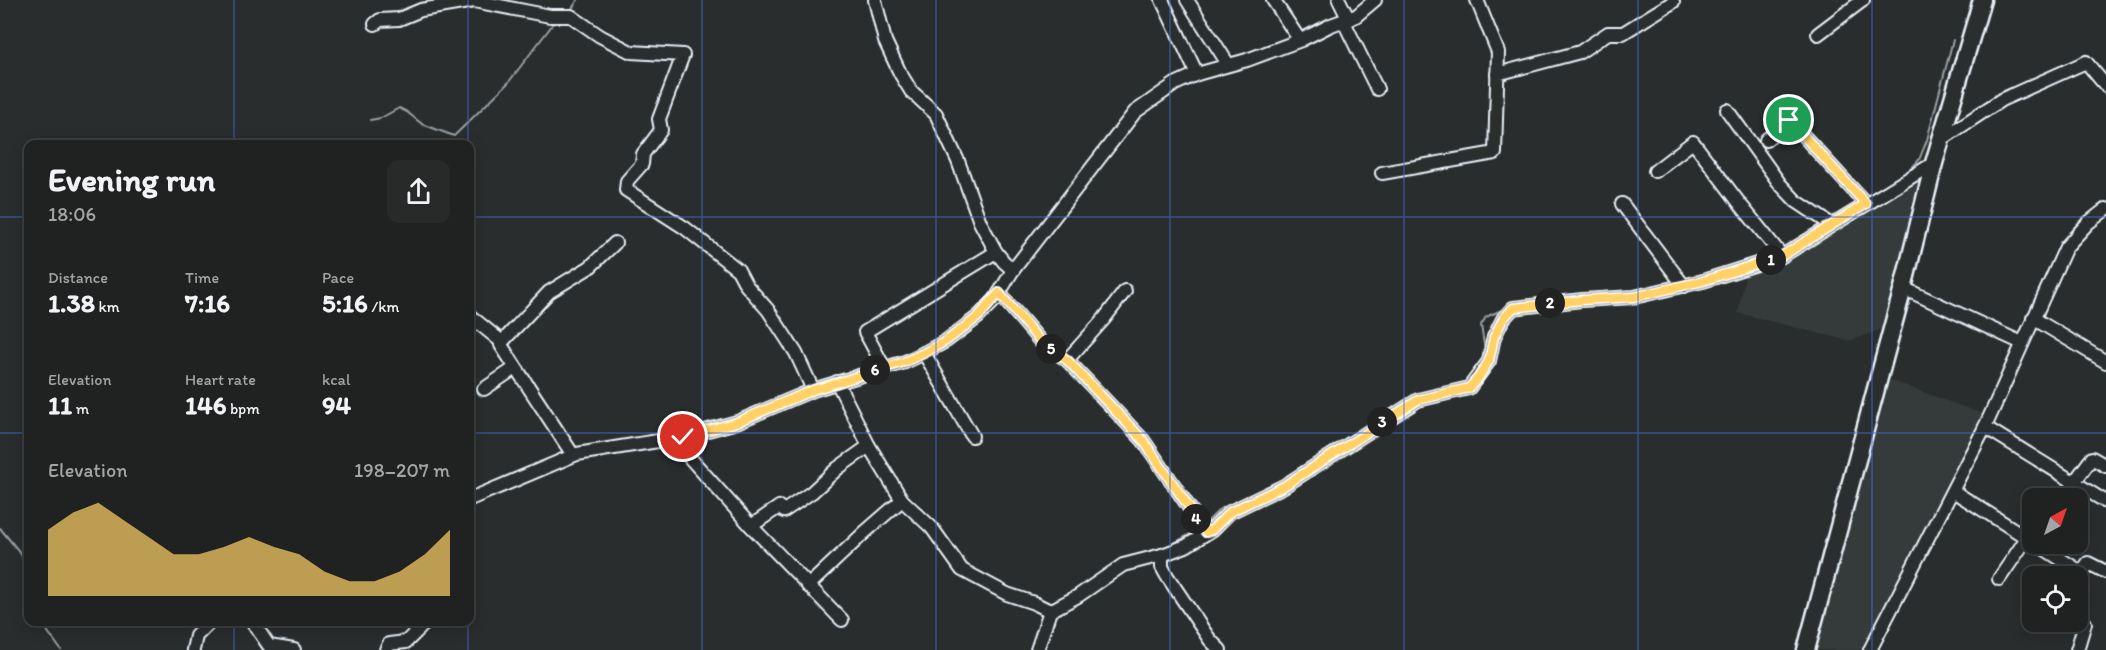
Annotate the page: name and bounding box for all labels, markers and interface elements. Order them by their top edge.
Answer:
pin [1763,94,1814,145]
icon: arrive [1772,103,1805,136]
text: Evening run [48,160,215,199]
button: share [387,160,450,223]
text: 18:06 [48,202,96,226]
pin: 1 [1756,245,1786,275]
text: 1 [1767,250,1775,269]
text: Distance [48,268,108,287]
text: Time [185,268,219,287]
text: Pace [322,268,354,287]
text: 1.38 [48,287,95,319]
text: 7:16 [185,287,230,319]
text: 5:16 [322,287,368,319]
pin: 2 [1535,288,1565,318]
text: 2 [1546,293,1554,312]
text: km [95,297,120,316]
text: /km [368,297,399,316]
pin: 5 [1036,334,1066,364]
text: 5 [1047,339,1055,358]
pin: 6 [860,355,890,385]
text: 6 [871,360,879,379]
text: Elevation [48,370,112,389]
text: Heart rate [185,370,256,389]
text: kcal [322,370,350,389]
text: 11 [48,389,72,421]
text: 146 [185,389,226,421]
text: 94 [322,389,351,421]
text: m [72,399,89,418]
text: bpm [226,399,260,418]
pin: 3 [1367,407,1397,437]
pin [657,411,708,462]
text: 3 [1378,412,1386,431]
icon: check [666,420,699,453]
text: Elevation [48,458,127,482]
text: 198–207 m [354,458,450,482]
north arrow [2022,488,2088,554]
map controls [2022,488,2088,632]
pin: 4 [1181,504,1211,534]
text: 4 [1191,509,1201,528]
button: locate [2022,566,2088,632]

